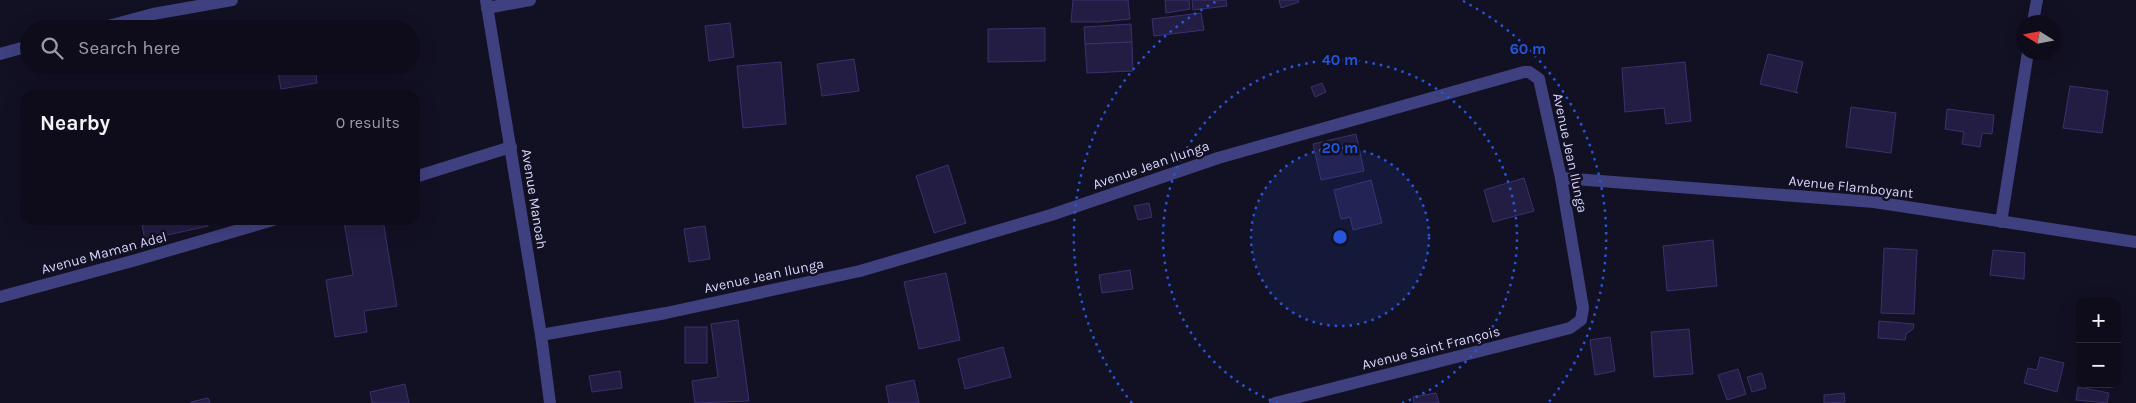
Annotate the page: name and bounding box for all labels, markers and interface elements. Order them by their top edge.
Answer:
north arrow [2016,15,2061,60]
search box [20,20,420,75]
icon: search [38,34,66,62]
text: Search here [78,37,180,59]
text: 60 m [1510,40,1546,58]
text: 40 m [1322,51,1358,69]
street label: Avenue Jean Ilunga [1549,92,1591,214]
text: Nearby [40,111,110,135]
text: 0 results [336,113,400,132]
street label: Avenue Jean Ilunga [1091,137,1211,193]
text: 20 m [1322,139,1358,157]
street label: Avenue Manoah [518,148,550,250]
street label: Avenue Flamboyant [1788,172,1914,202]
street label: Avenue Maman Adel [39,228,169,278]
centre of rings [1331,228,1349,246]
street label: Avenue Jean Ilunga [703,255,825,297]
map controls [2076,298,2121,388]
button: + [2076,298,2121,343]
street label: Avenue Saint François [1360,323,1502,373]
button: − [2076,343,2121,388]

